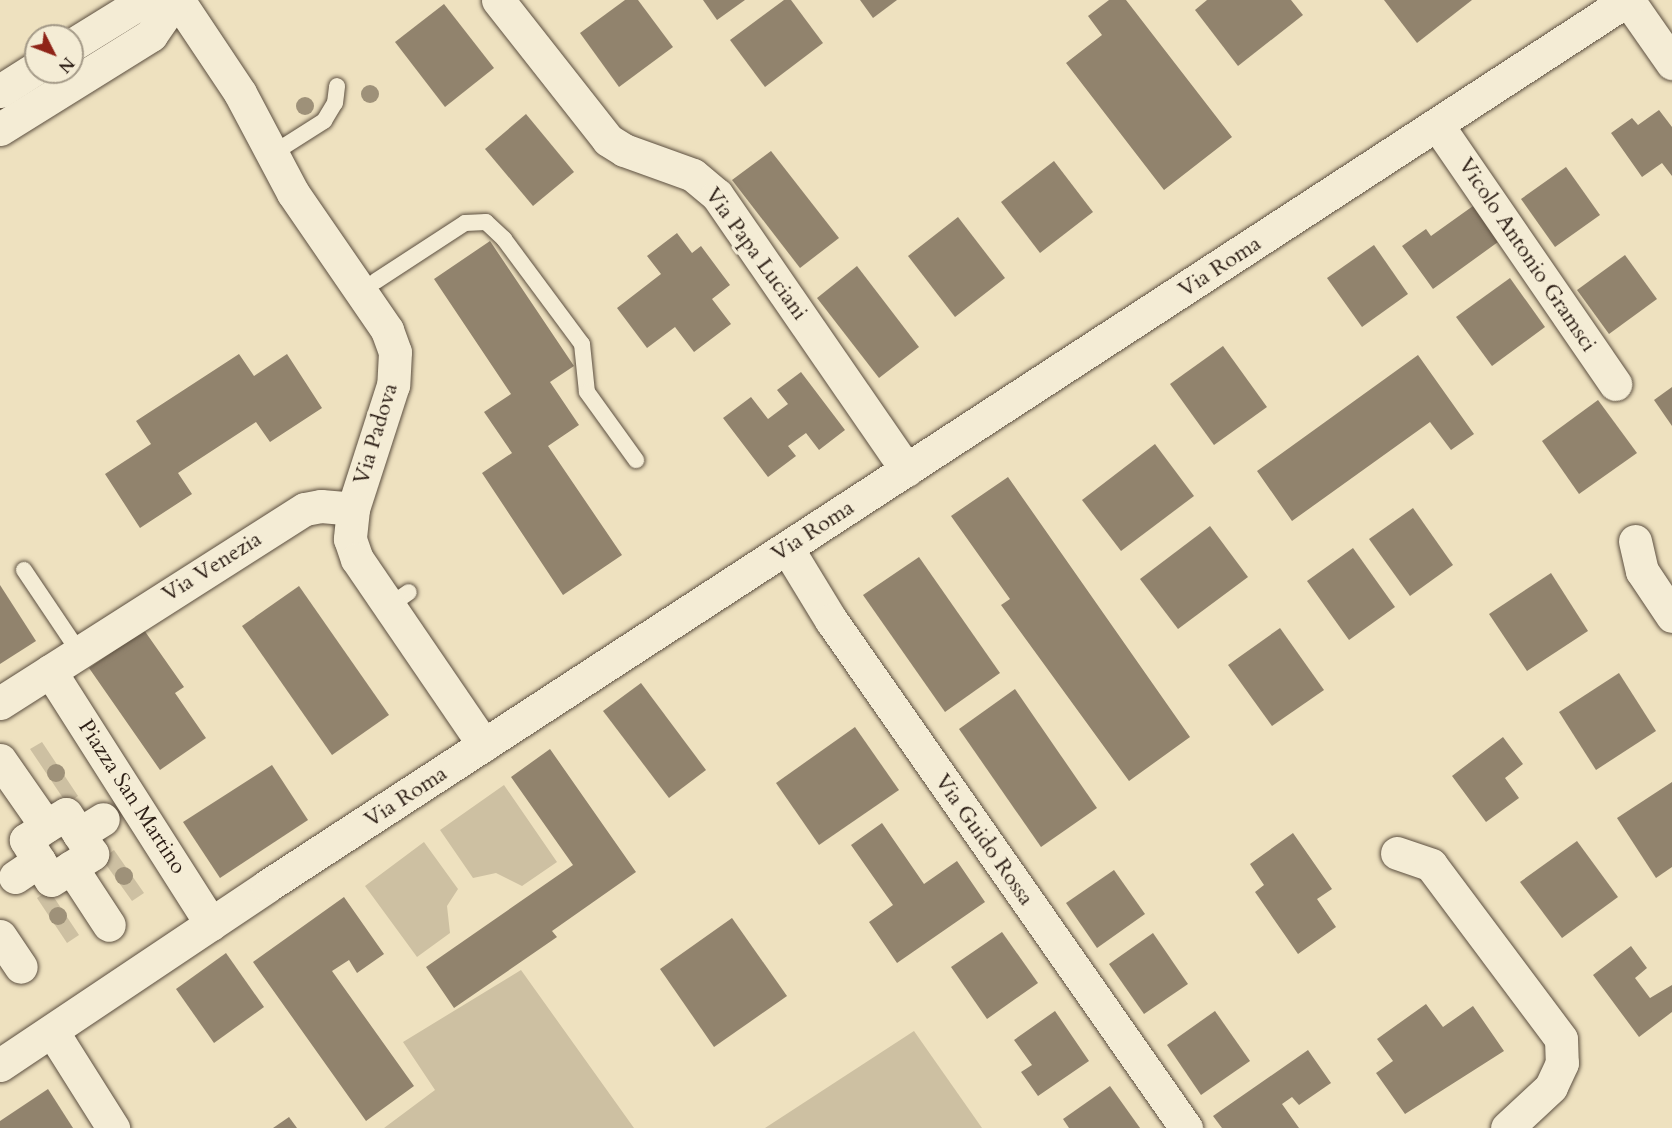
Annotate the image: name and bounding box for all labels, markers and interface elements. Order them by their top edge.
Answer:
north arrow [24,24,84,84]
text: N [53,52,79,77]
street label: Vicolo Antonio Gramsci [1452,153,1602,357]
street label: Via Papa Luciani [699,183,813,325]
street label: Via Roma [1174,231,1266,303]
street label: Via Padova [348,380,404,488]
street label: Via Roma [767,495,859,567]
street label: Via Venezia [158,526,266,608]
street label: Piazza San Martino [72,715,192,879]
street label: Via Roma [360,761,452,833]
street label: Via Guido Rossa [929,769,1039,911]

